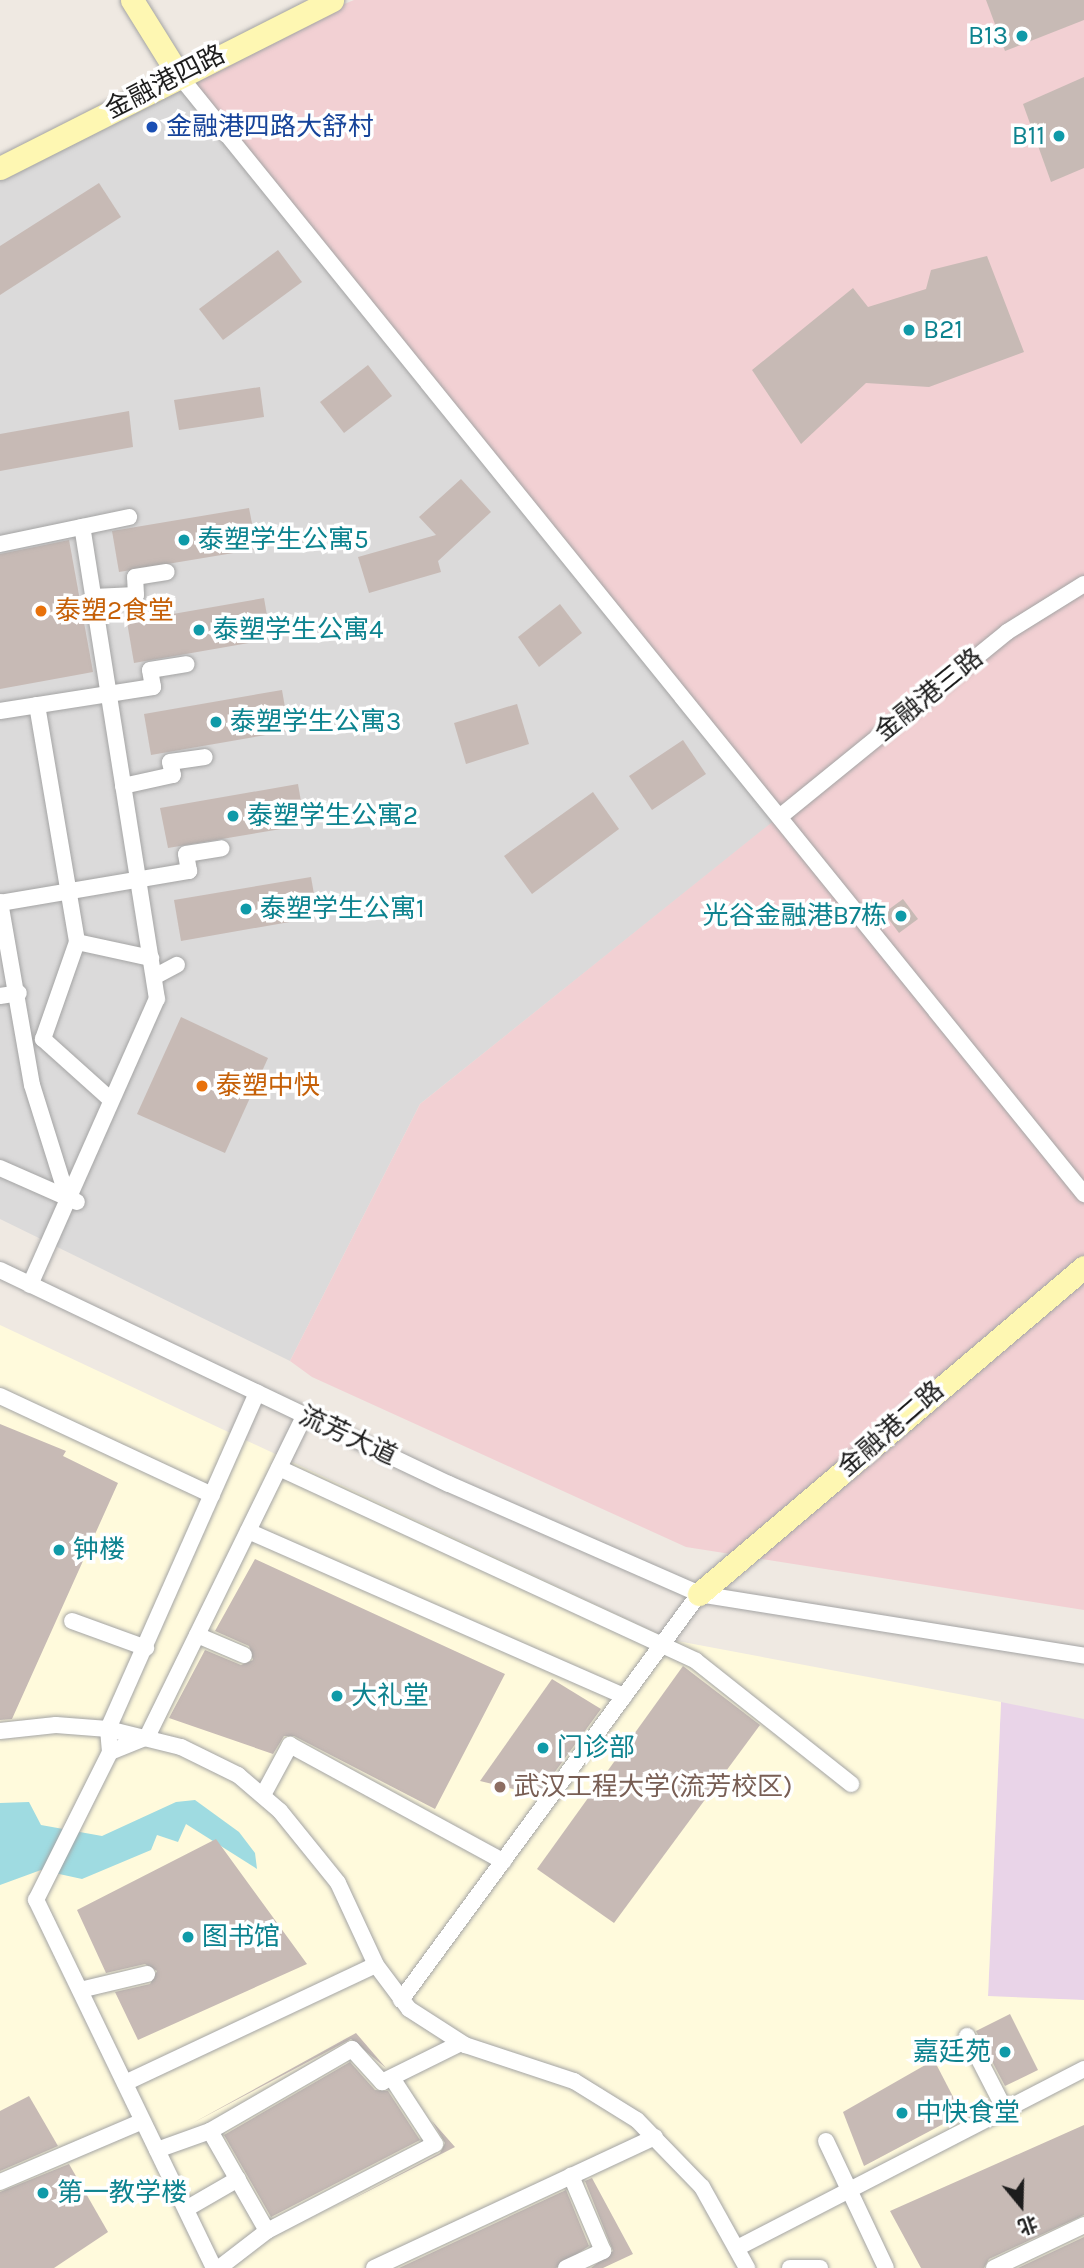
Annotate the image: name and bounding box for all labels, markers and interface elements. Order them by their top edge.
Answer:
place label: B13 [968,20,1008,52]
marker: B13 [1014,28,1030,44]
street label: 金融港四路 [100,39,230,125]
place label: 金融港四路大舒村 [166,111,374,143]
marker: 金融港四路大舒村 [144,119,160,135]
place label: B11 [1012,120,1045,152]
marker: B11 [1051,128,1067,144]
place label: B21 [923,314,963,346]
marker: B21 [901,322,917,338]
place label: 泰塑学生公寓5 [198,524,369,556]
marker: 泰塑学生公寓5 [176,532,192,548]
place label: 泰塑2食堂 [55,595,174,627]
marker: 泰塑2食堂 [33,603,49,619]
place label: 泰塑学生公寓4 [213,614,384,646]
marker: 泰塑学生公寓4 [191,622,207,638]
street label: 金融港三路 [869,642,989,748]
place label: 泰塑学生公寓3 [230,706,401,738]
marker: 泰塑学生公寓3 [208,714,224,730]
place label: 泰塑学生公寓2 [247,800,418,832]
marker: 泰塑学生公寓2 [225,808,241,824]
place label: 泰塑学生公寓1 [260,893,425,925]
place label: 光谷金融港B7栋 [703,900,887,932]
marker: 泰塑学生公寓1 [238,901,254,917]
marker: 光谷金融港B7栋 [893,908,909,924]
place label: 泰塑中快 [216,1070,320,1102]
marker: 泰塑中快 [194,1078,210,1094]
street label: 金融港二路 [832,1375,950,1483]
street label: 流芳大道 [294,1400,402,1472]
place label: 钟楼 [73,1534,125,1566]
marker: 钟楼 [51,1542,67,1558]
place label: 大礼堂 [351,1680,429,1712]
marker: 大礼堂 [329,1688,345,1704]
place label: 门诊部 [557,1732,635,1764]
marker: 门诊部 [535,1740,551,1756]
place label: 武汉工程大学(流芳校区) [514,1771,792,1803]
marker: 武汉工程大学(流芳校区) [492,1779,508,1795]
place label: 图书馆 [202,1921,280,1953]
marker: 图书馆 [180,1929,196,1945]
place label: 嘉廷苑 [913,2036,991,2068]
marker: 嘉廷苑 [997,2044,1013,2060]
place label: 中快食堂 [916,2097,1020,2129]
marker: 中快食堂 [894,2105,910,2121]
north arrow [986,2170,1056,2240]
place label: 第一教学楼 [57,2177,187,2209]
marker: 第一教学楼 [35,2185,51,2201]
text: 北 [1015,2211,1040,2238]

